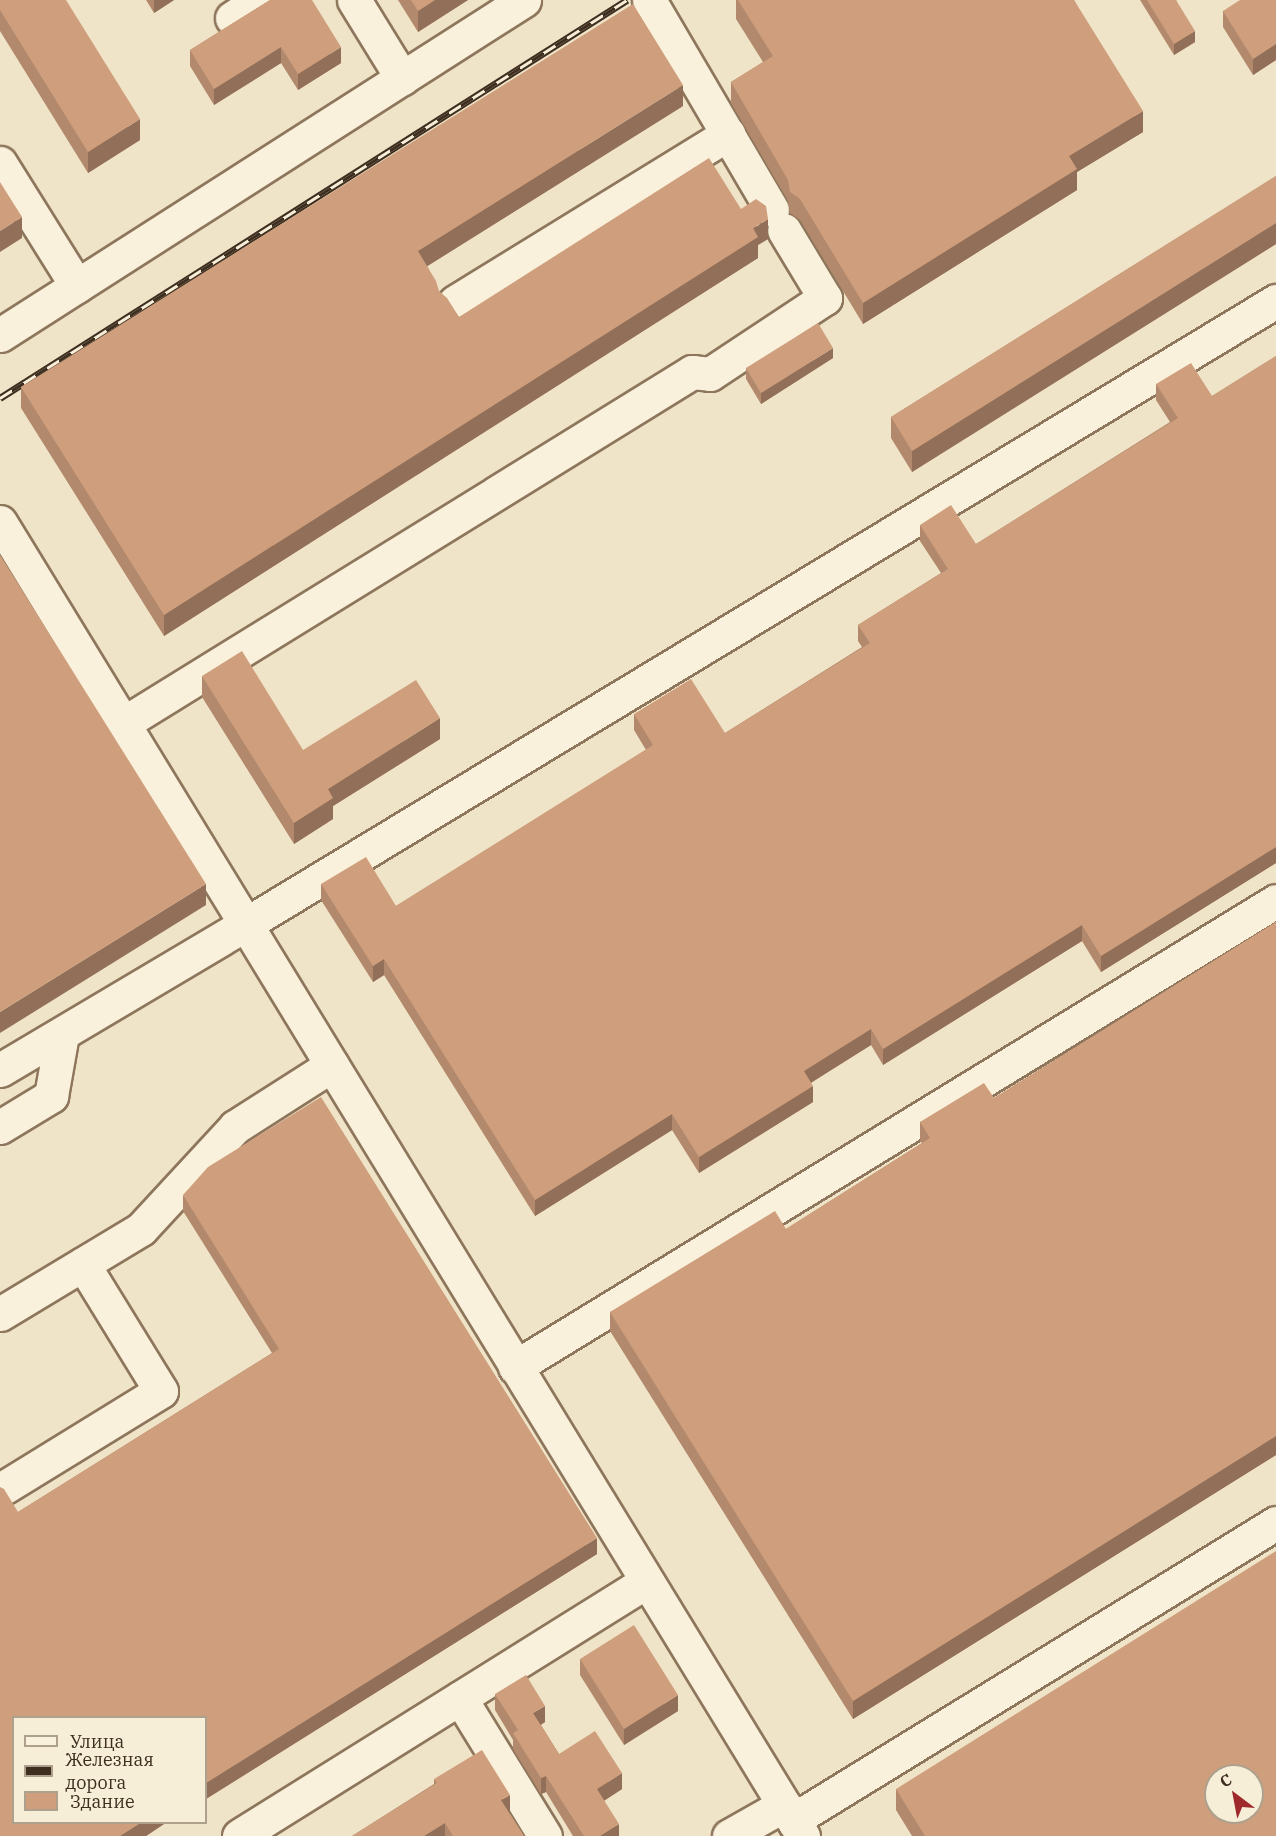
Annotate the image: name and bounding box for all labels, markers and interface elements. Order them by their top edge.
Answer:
legend [12,1716,207,1824]
text: Улица [70,1730,124,1753]
text: Железная дорога [65,1748,154,1794]
north arrow [1204,1764,1264,1824]
text: С [1216,1769,1235,1792]
text: Здание [70,1790,135,1813]

